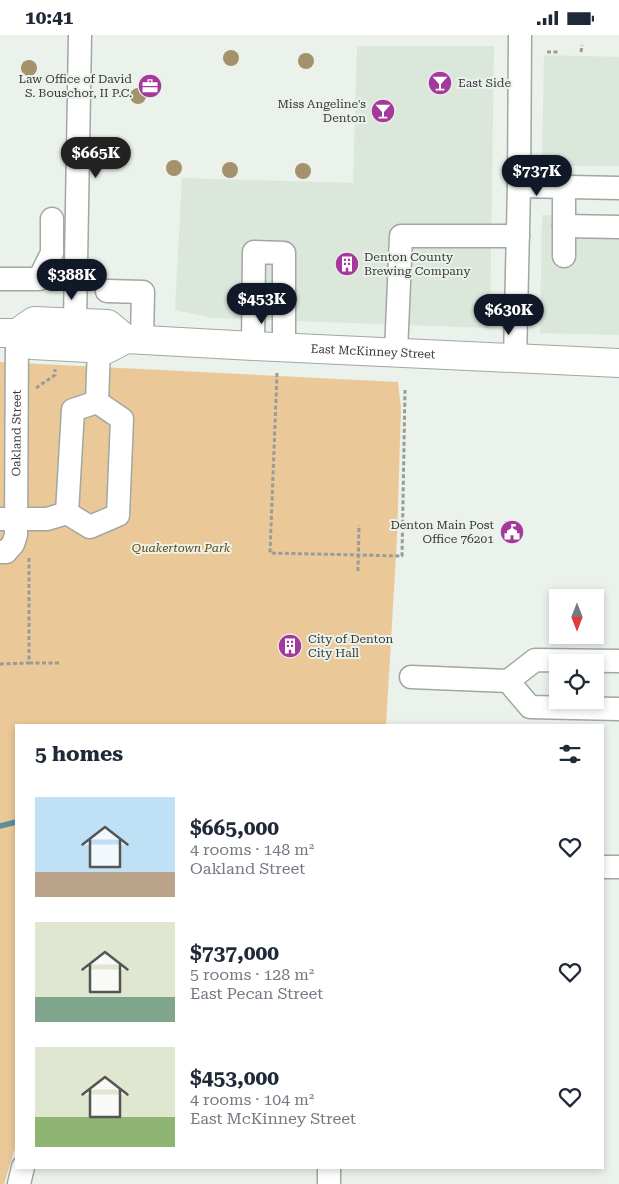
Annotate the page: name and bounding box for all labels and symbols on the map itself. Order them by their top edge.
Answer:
bar icon: East Side [427,70,453,96]
place label: Law Office of David S. Bouschor, II P.C. [18,72,132,100]
office icon: Law Office of David S. Bouschor, II P.C. [137,73,163,99]
place label: East Side [458,76,511,90]
place label: Miss Angeline's Denton [277,97,366,125]
bar icon: Miss Angeline's Denton [370,98,396,124]
pin: $665K [61,137,131,179]
pin: $737K [502,155,572,197]
place label: Denton County Brewing Company [364,250,471,278]
building icon: Denton County Brewing Company [334,251,360,277]
pin: $388K [37,259,107,301]
pin: $453K [227,283,297,325]
pin: $630K [474,293,544,336]
street label: East McKinney Street [310,342,436,361]
street label: Oakland Street [9,389,24,476]
place label: Denton Main Post Office 76201 [390,518,495,546]
public building icon: Denton Main Post Office 76201 [499,519,525,545]
park label: Quakertown Park [132,541,231,555]
north arrow [549,589,604,644]
place label: City of Denton City Hall [308,632,394,660]
building icon: City of Denton City Hall [277,633,303,659]

